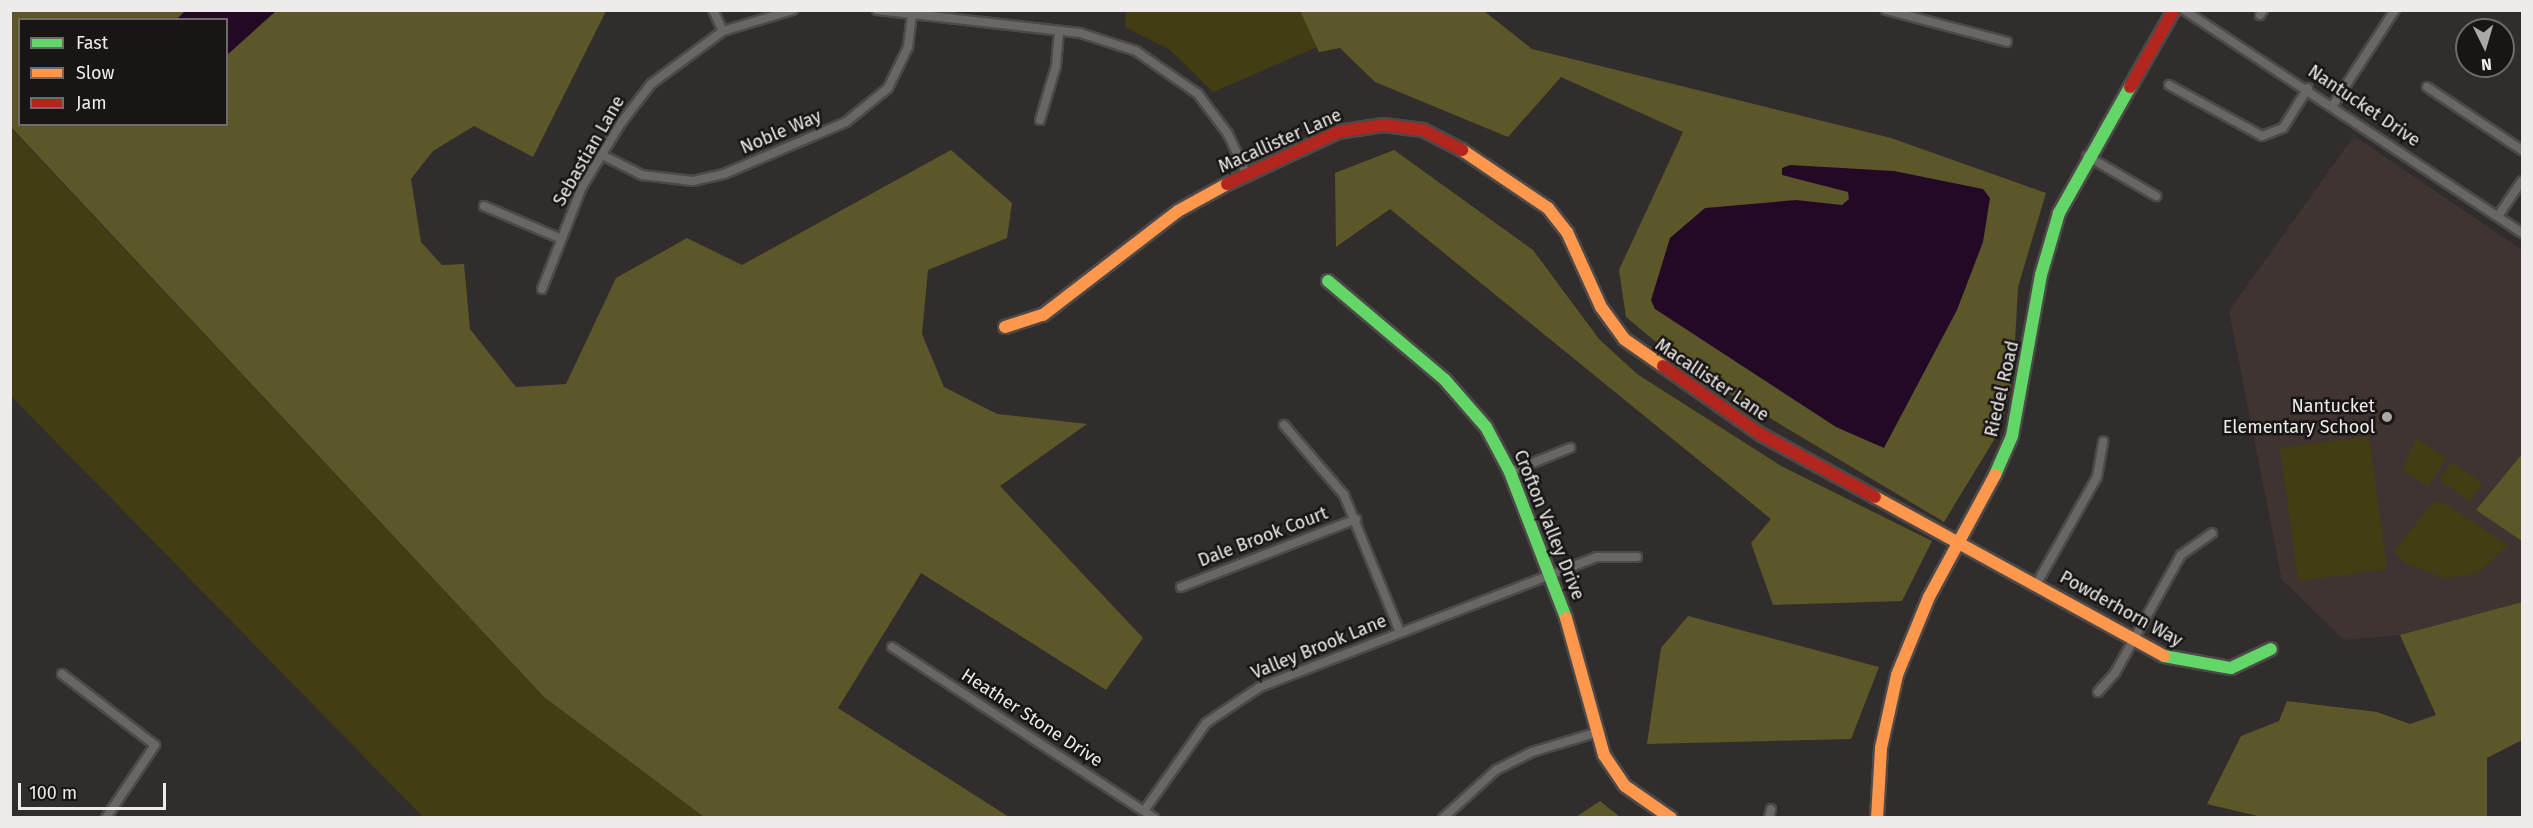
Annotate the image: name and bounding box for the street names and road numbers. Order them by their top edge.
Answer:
street label: Nantucket Drive [2304,61,2424,151]
street label: Sebastian Lane [549,92,629,210]
street label: Macallister Lane [1215,104,1345,178]
street label: Noble Way [737,105,825,159]
street label: Macallister Lane [1651,334,1773,426]
street label: Riedel Road [1980,339,2024,439]
street label: Crofton Valley Drive [1509,447,1589,603]
street label: Dale Brook Court [1195,502,1331,572]
street label: Powderhorn Way [2056,566,2186,652]
street label: Valley Brook Lane [1248,610,1390,684]
street label: Heather Stone Drive [957,664,1107,772]

